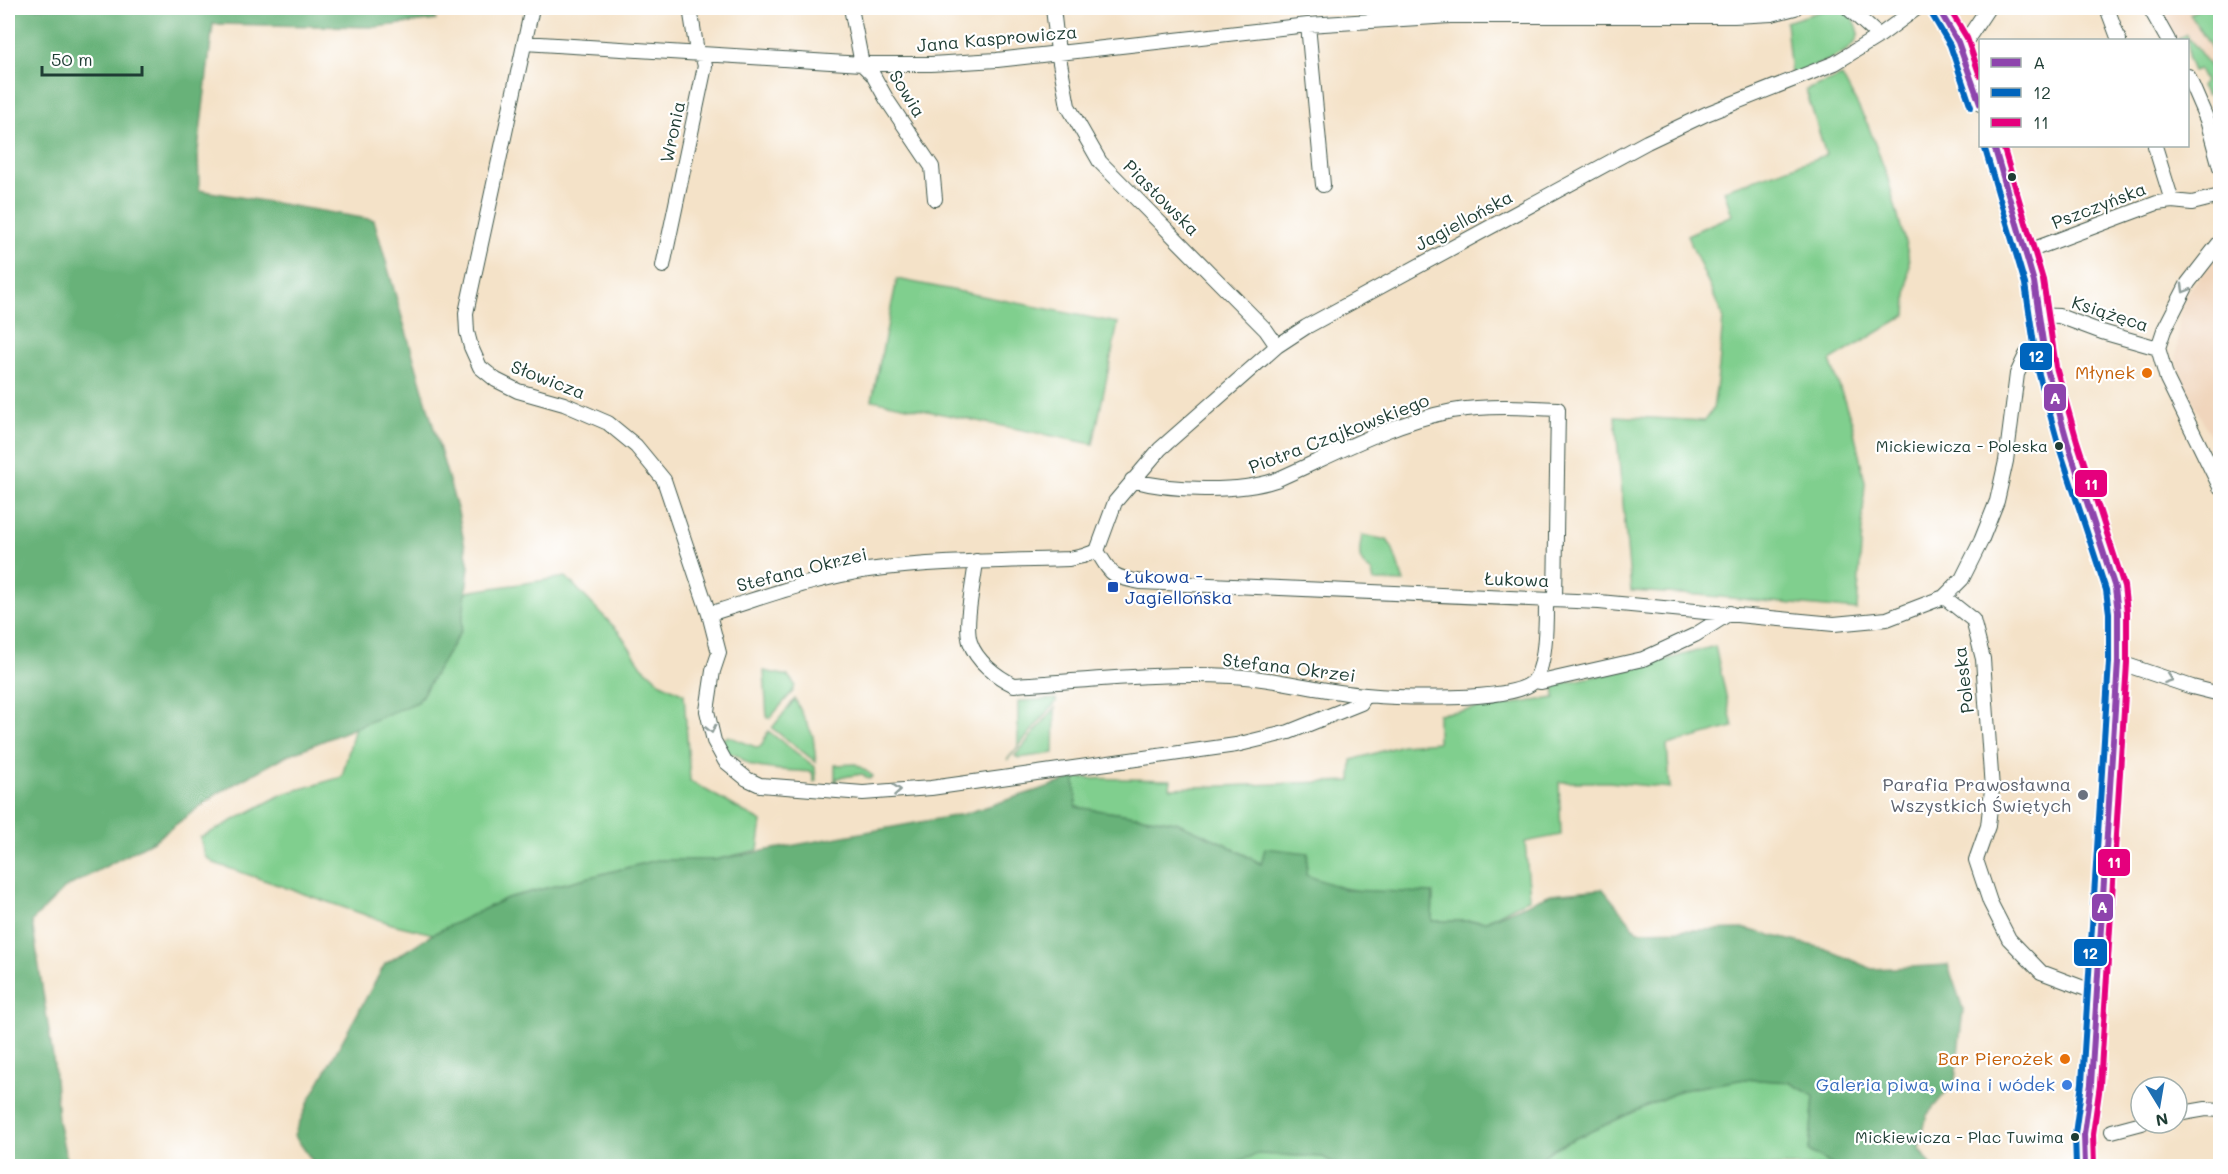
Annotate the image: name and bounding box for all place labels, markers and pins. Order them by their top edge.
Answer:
unlabelled marker [2006,171,2018,183]
place label: Młynek [2075,360,2135,384]
marker: Młynek [2140,366,2154,380]
place label: Mickiewicza - Poleska [1876,435,2048,456]
marker: Mickiewicza - Poleska [2053,440,2065,452]
place label: Łukowa - Jagiellońska [1125,564,1232,609]
marker: Łukowa - Jagiellońska [1106,580,1120,594]
place label: Parafia Prawosławna Wszystkich Świętych [1882,772,2071,817]
marker: Parafia Prawosławna Wszystkich Świętych [2076,788,2090,802]
place label: Bar Pierożek [1938,1046,2053,1070]
marker: Bar Pierożek [2058,1052,2072,1066]
place label: Galeria piwa, wina i wódek [1816,1072,2055,1096]
marker: Galeria piwa, wina i wódek [2060,1078,2074,1092]
place label: Mickiewicza - Plac Tuwima [1855,1126,2064,1147]
marker: Mickiewicza - Plac Tuwima [2069,1131,2081,1143]

